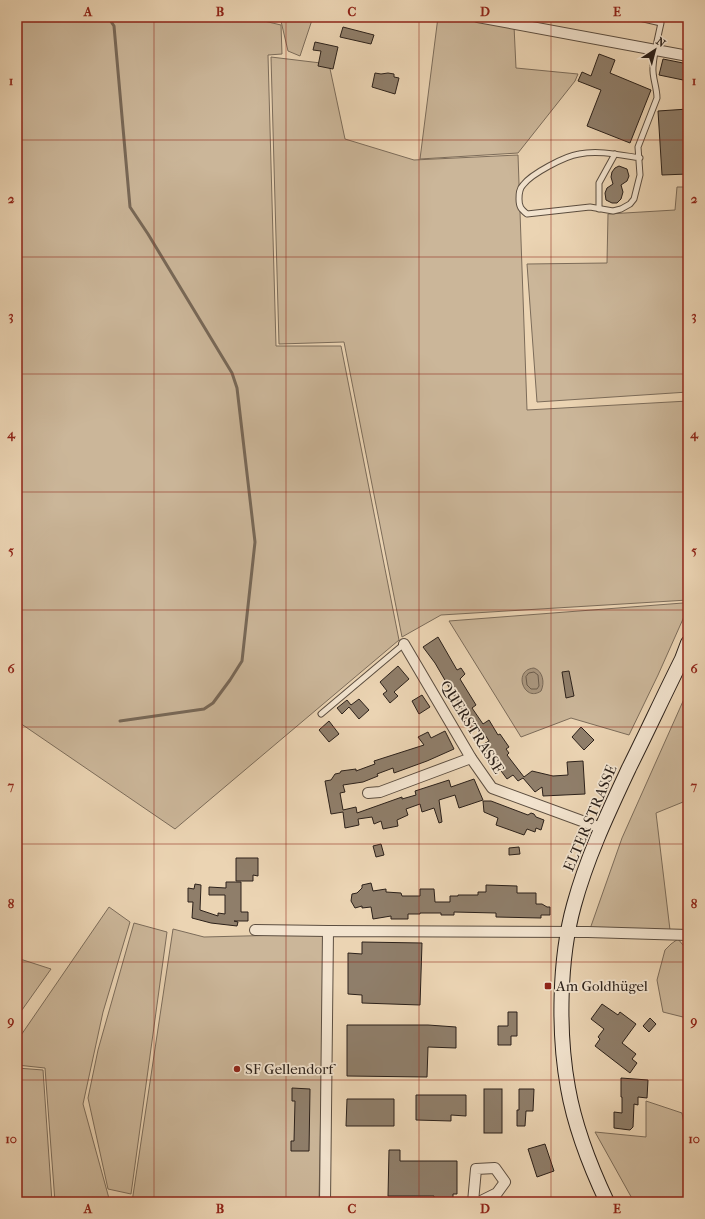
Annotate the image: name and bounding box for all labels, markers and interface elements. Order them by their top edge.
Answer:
text: A [83,4,93,19]
text: B [216,4,225,19]
text: C [348,4,357,19]
text: D [480,4,490,19]
text: E [613,4,621,19]
north arrow [635,30,675,70]
text: N [653,35,668,50]
text: 1 [9,73,14,88]
text: 1 [692,73,697,88]
text: 2 [8,191,15,206]
text: 2 [691,191,698,206]
text: 3 [8,308,14,324]
text: 3 [691,308,697,324]
text: 4 [6,426,16,442]
text: 4 [689,426,699,442]
text: 5 [8,543,14,558]
text: 5 [691,543,697,558]
text: 6 [7,661,15,676]
text: 6 [690,661,698,676]
street label: QUERSTRASSE [436,677,508,777]
street label: ELTER STRASSE [559,762,621,874]
text: 7 [7,778,15,793]
text: 7 [690,778,698,793]
text: 8 [8,896,15,911]
text: 8 [691,896,698,911]
place label: Am Goldhügel [555,977,648,995]
marker: Am Goldhügel [543,981,553,991]
text: 9 [7,1013,15,1029]
text: 9 [690,1013,698,1029]
place label: SF Gellendorf [245,1060,336,1078]
marker: SF Gellendorf [232,1064,242,1074]
text: 10 [5,1131,17,1146]
text: 10 [688,1131,700,1146]
text: A [83,1201,93,1216]
text: B [216,1201,225,1216]
text: C [348,1201,357,1216]
text: D [480,1201,490,1216]
text: E [613,1201,621,1216]

